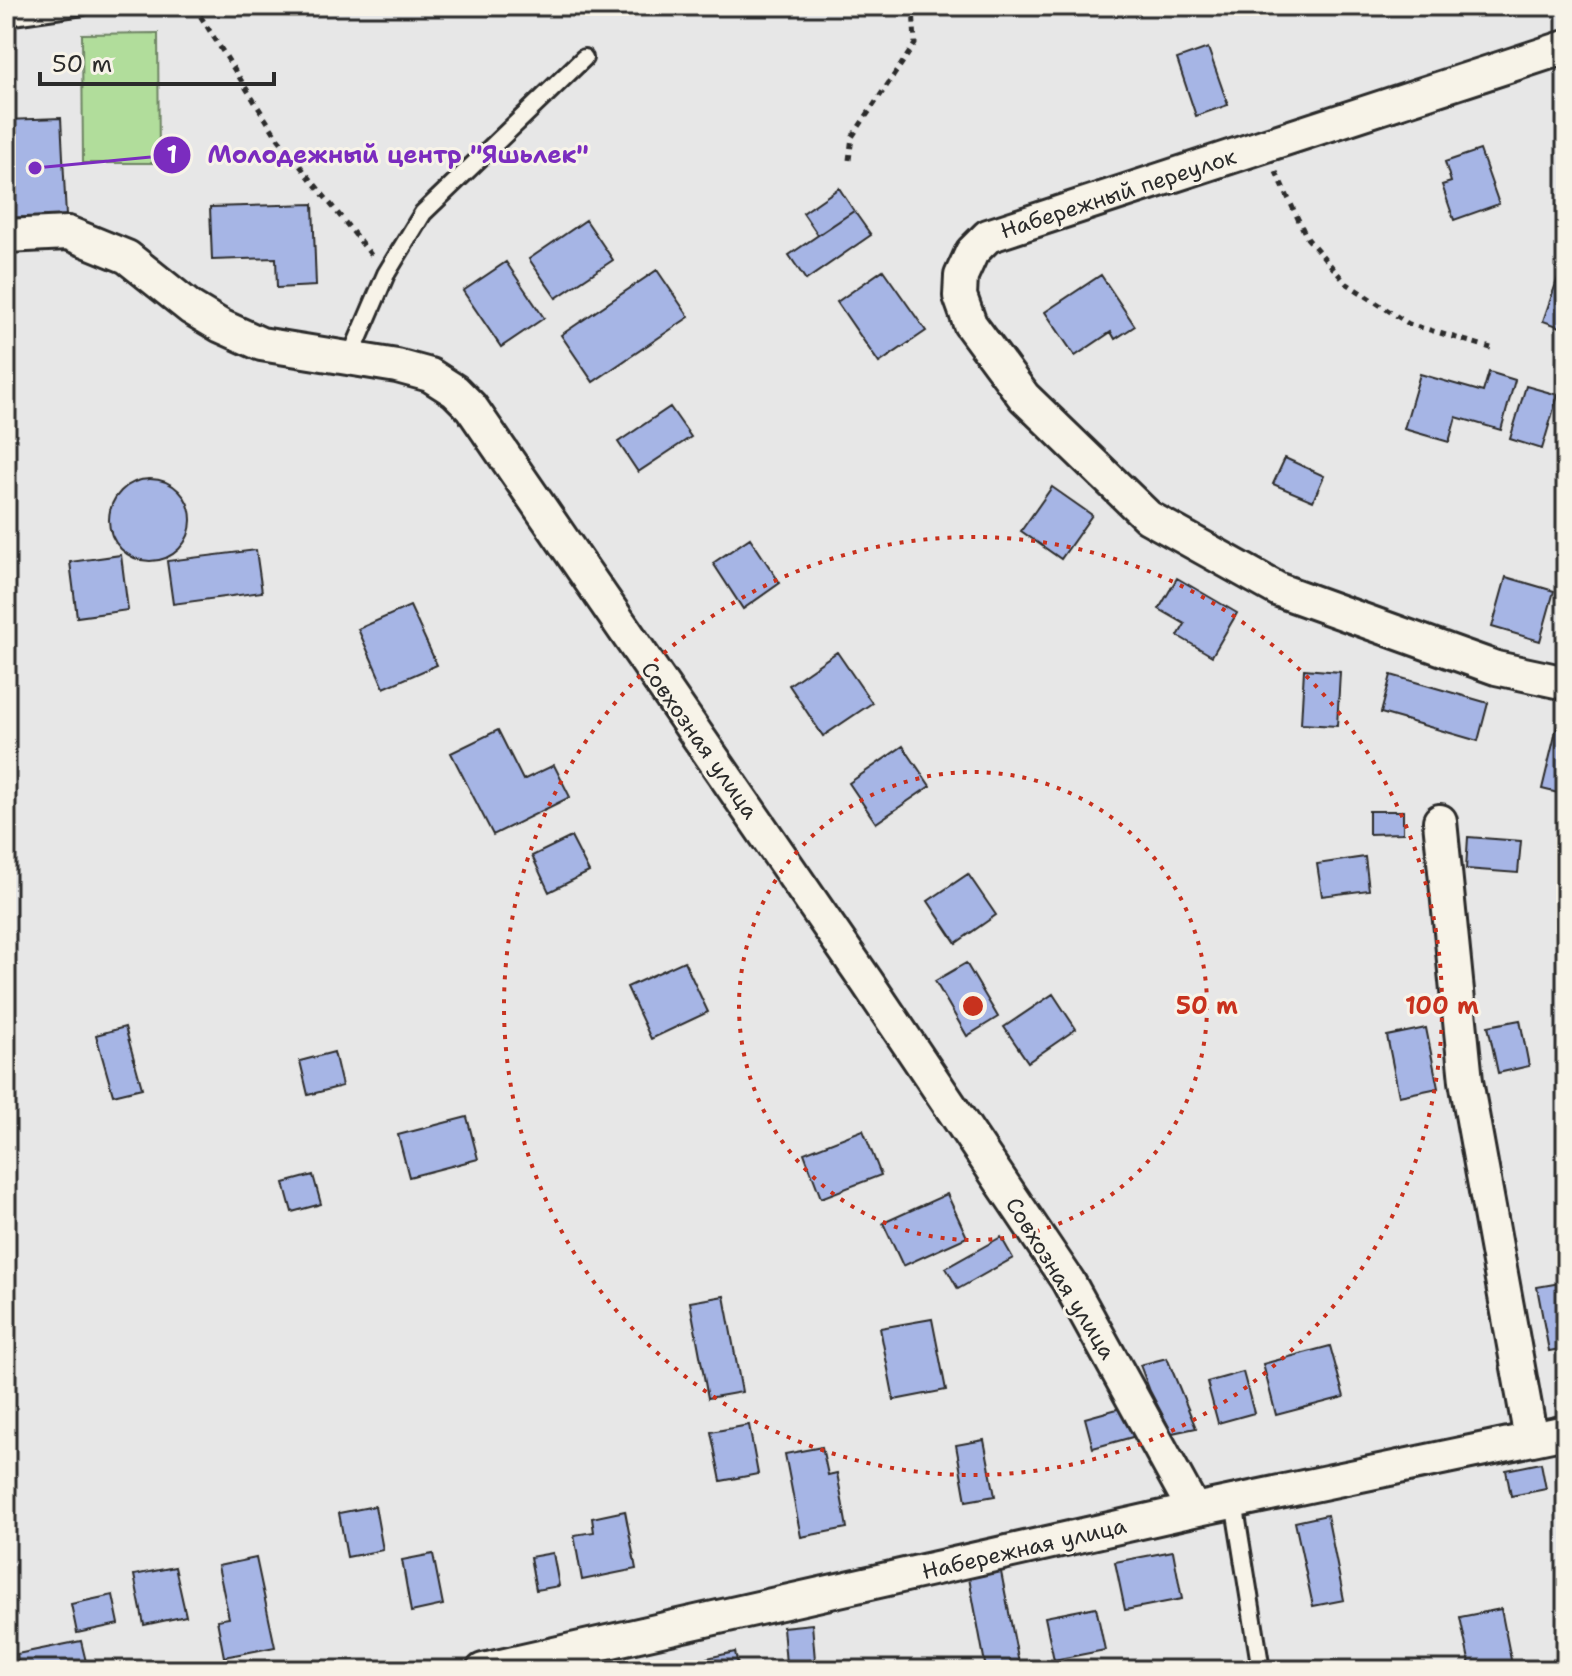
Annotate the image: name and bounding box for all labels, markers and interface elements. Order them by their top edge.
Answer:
scale bar [40,36,274,86]
text: 50 m [52,48,112,80]
callout: Молодежный центр "Яшьлек" [152,131,605,179]
text: 1 [167,139,177,171]
text: Молодежный центр "Яшьлек" [207,139,589,171]
street label: Набережный переулок [997,142,1240,245]
street label: Совхозная улица [634,656,765,825]
text: 50 m [1176,990,1238,1022]
text: 100 m [1405,990,1479,1022]
centre of rings [959,992,987,1020]
street label: Совхозная улица [999,1192,1122,1365]
street label: Набережная улица [919,1511,1129,1586]

